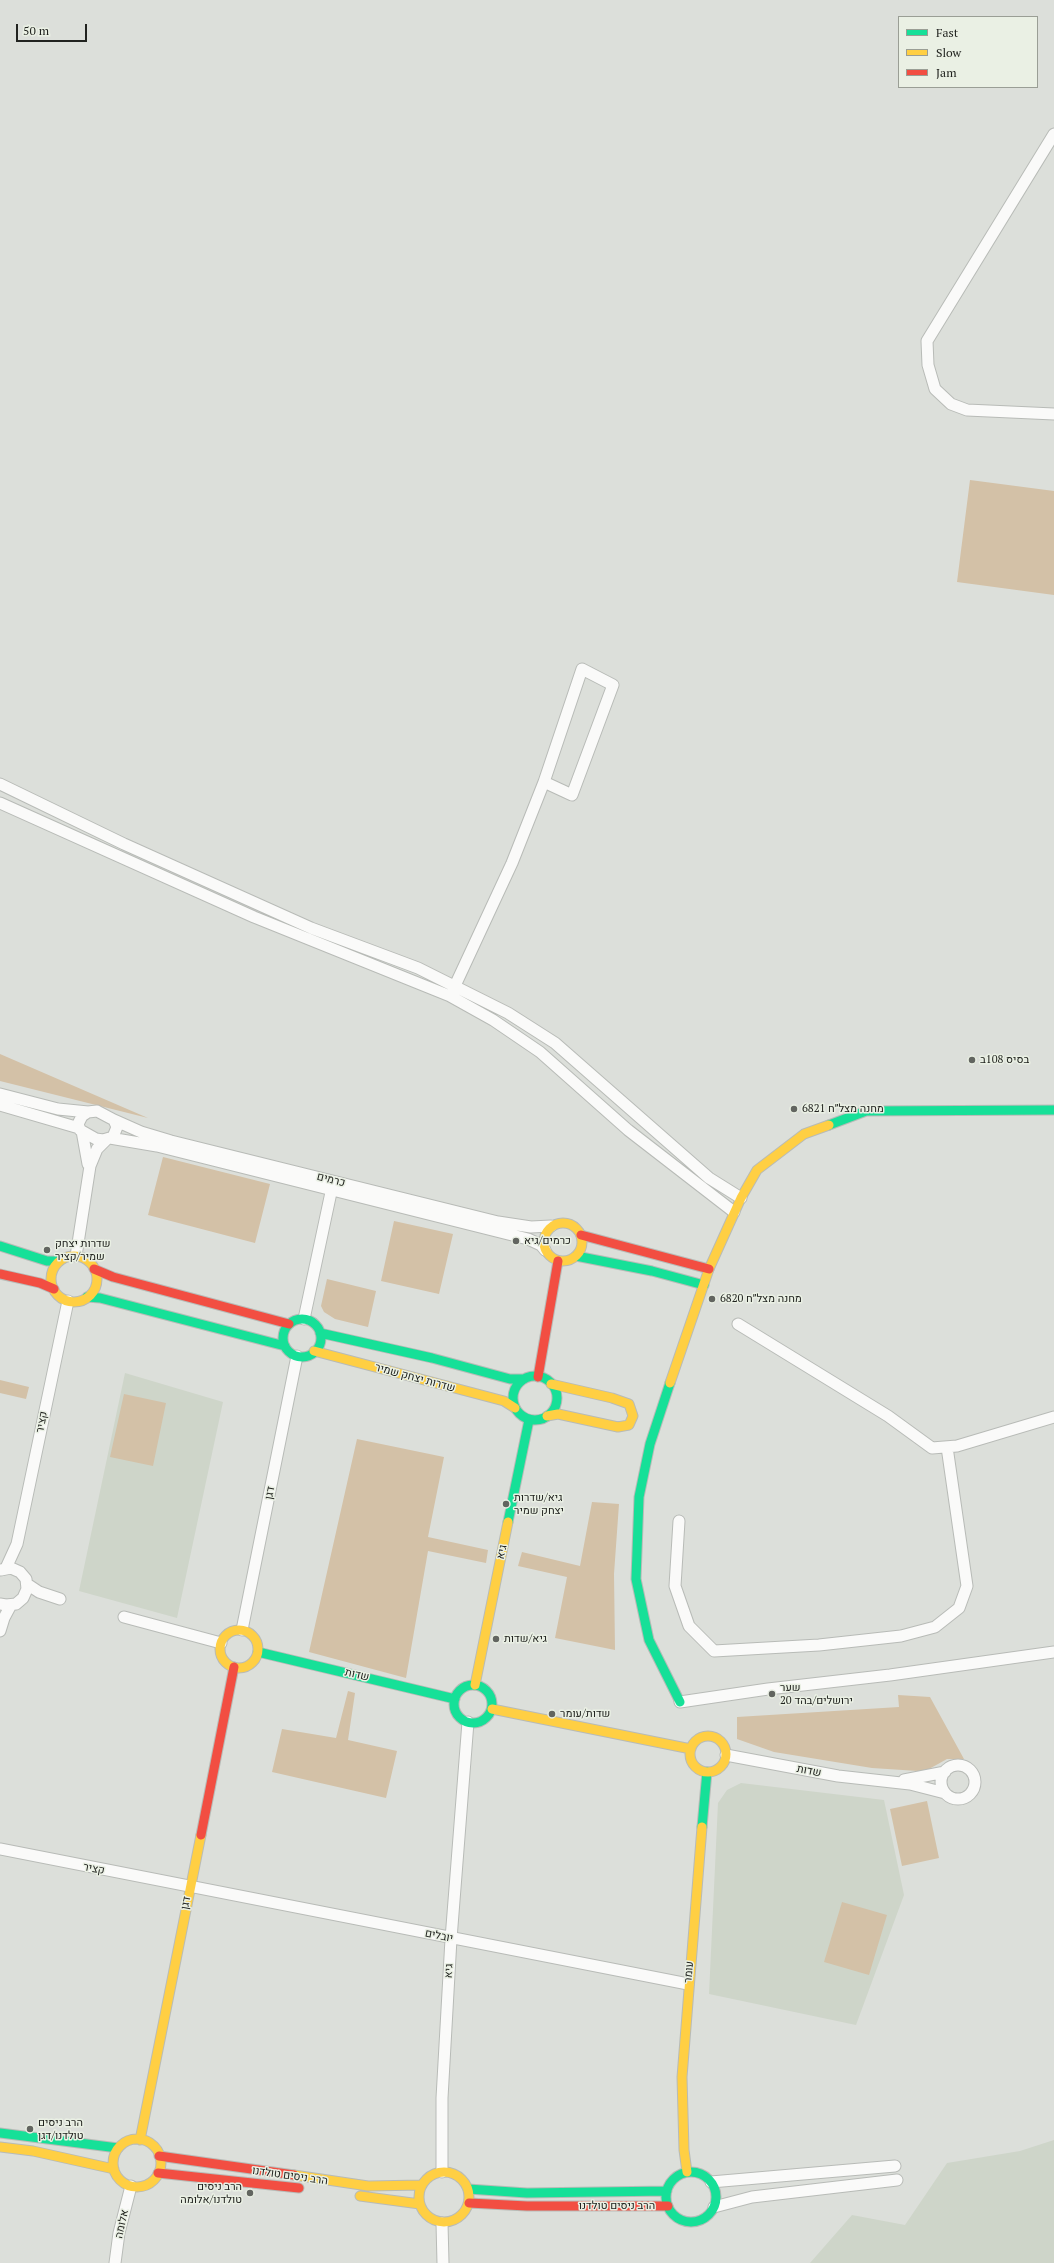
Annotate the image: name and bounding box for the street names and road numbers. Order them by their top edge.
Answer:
street label: כרמים [316,1170,346,1190]
street label: שדרות יצחק שמיר [373,1361,457,1395]
street label: קציר [33,1410,51,1434]
street label: דגן [262,1485,278,1501]
street label: גיא [494,1543,510,1561]
street label: שדות [344,1666,370,1684]
street label: שדות [796,1762,822,1780]
street label: קציר [82,1860,106,1878]
street label: דגן [178,1895,194,1911]
street label: יובלים [424,1927,454,1945]
street label: עומר [681,1960,697,1984]
street label: גיא [442,1963,456,1979]
street label: הרב ניסים טולדנו [251,2164,329,2188]
street label: הרב ניסים טולדנו [579,2199,655,2213]
street label: אלומה [112,2208,132,2240]

